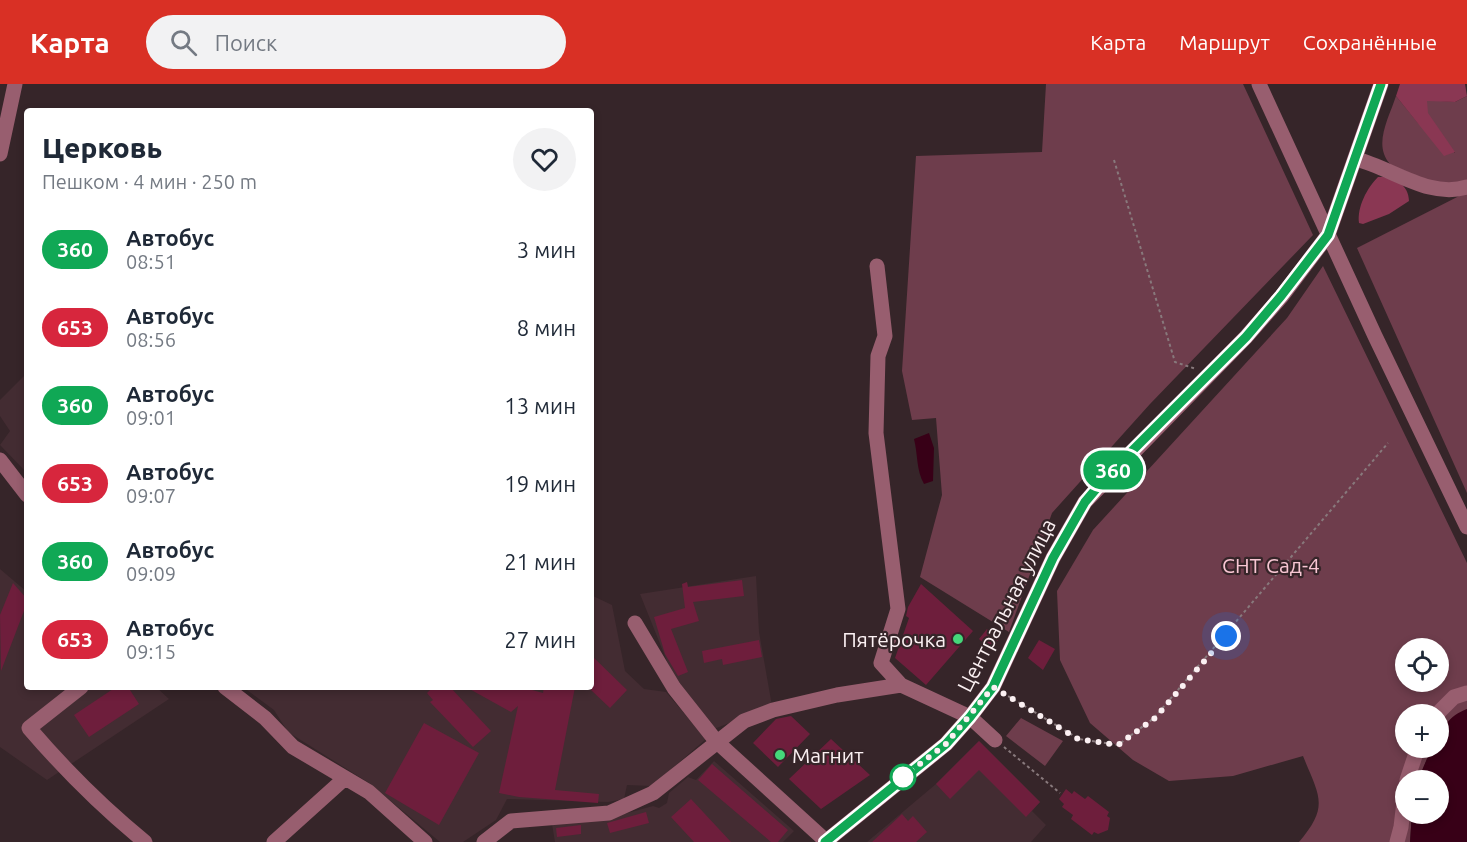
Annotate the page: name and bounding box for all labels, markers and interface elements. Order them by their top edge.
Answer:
search box [146,15,566,69]
icon: search [167,26,200,59]
text: Карта [30,27,110,58]
text: Поиск [215,30,277,55]
text: Карта [1090,30,1146,54]
text: Маршрут [1179,30,1270,54]
text: Сохранённые [1303,30,1437,54]
button: heart [513,128,576,191]
text: Церковь [42,132,162,163]
text: Пешком · 4 мин · 250 m [42,170,257,193]
text: Автобус [126,225,214,250]
text: 360 [57,237,93,261]
text: 3 мин [517,237,576,262]
text: 08:51 [126,250,176,273]
text: Автобус [126,303,214,328]
text: 653 [57,315,93,339]
text: 8 мин [517,315,576,340]
text: 08:56 [126,328,176,351]
text: Автобус [126,381,214,406]
text: 360 [57,393,93,417]
text: 13 мин [504,393,576,418]
text: 09:01 [126,406,176,429]
line badge: 360 [1078,450,1148,490]
text: 360 [1095,458,1131,482]
text: Автобус [126,459,214,484]
text: 653 [57,471,93,495]
text: 19 мин [504,471,576,496]
text: 09:07 [126,484,176,507]
street label: Центральная улица [952,515,1060,695]
text: Автобус [126,537,214,562]
text: 360 [57,549,93,573]
text: 21 мин [504,549,576,574]
park label: СНТ Сад-4 [1222,553,1320,577]
text: 09:09 [126,562,176,585]
text: Автобус [126,615,214,640]
your location [1211,621,1241,651]
text: 653 [57,627,93,651]
text: 27 мин [504,627,576,652]
place label: Пятёрочка [842,627,946,651]
marker: Пятёрочка [951,632,965,646]
map controls [1395,638,1449,824]
button: locate [1395,638,1449,692]
text: 09:15 [126,640,176,663]
button: + [1395,704,1449,758]
place label: Магнит [792,743,864,767]
marker: Магнит [773,748,787,762]
unlabelled marker [890,764,916,790]
button: − [1395,770,1449,824]

